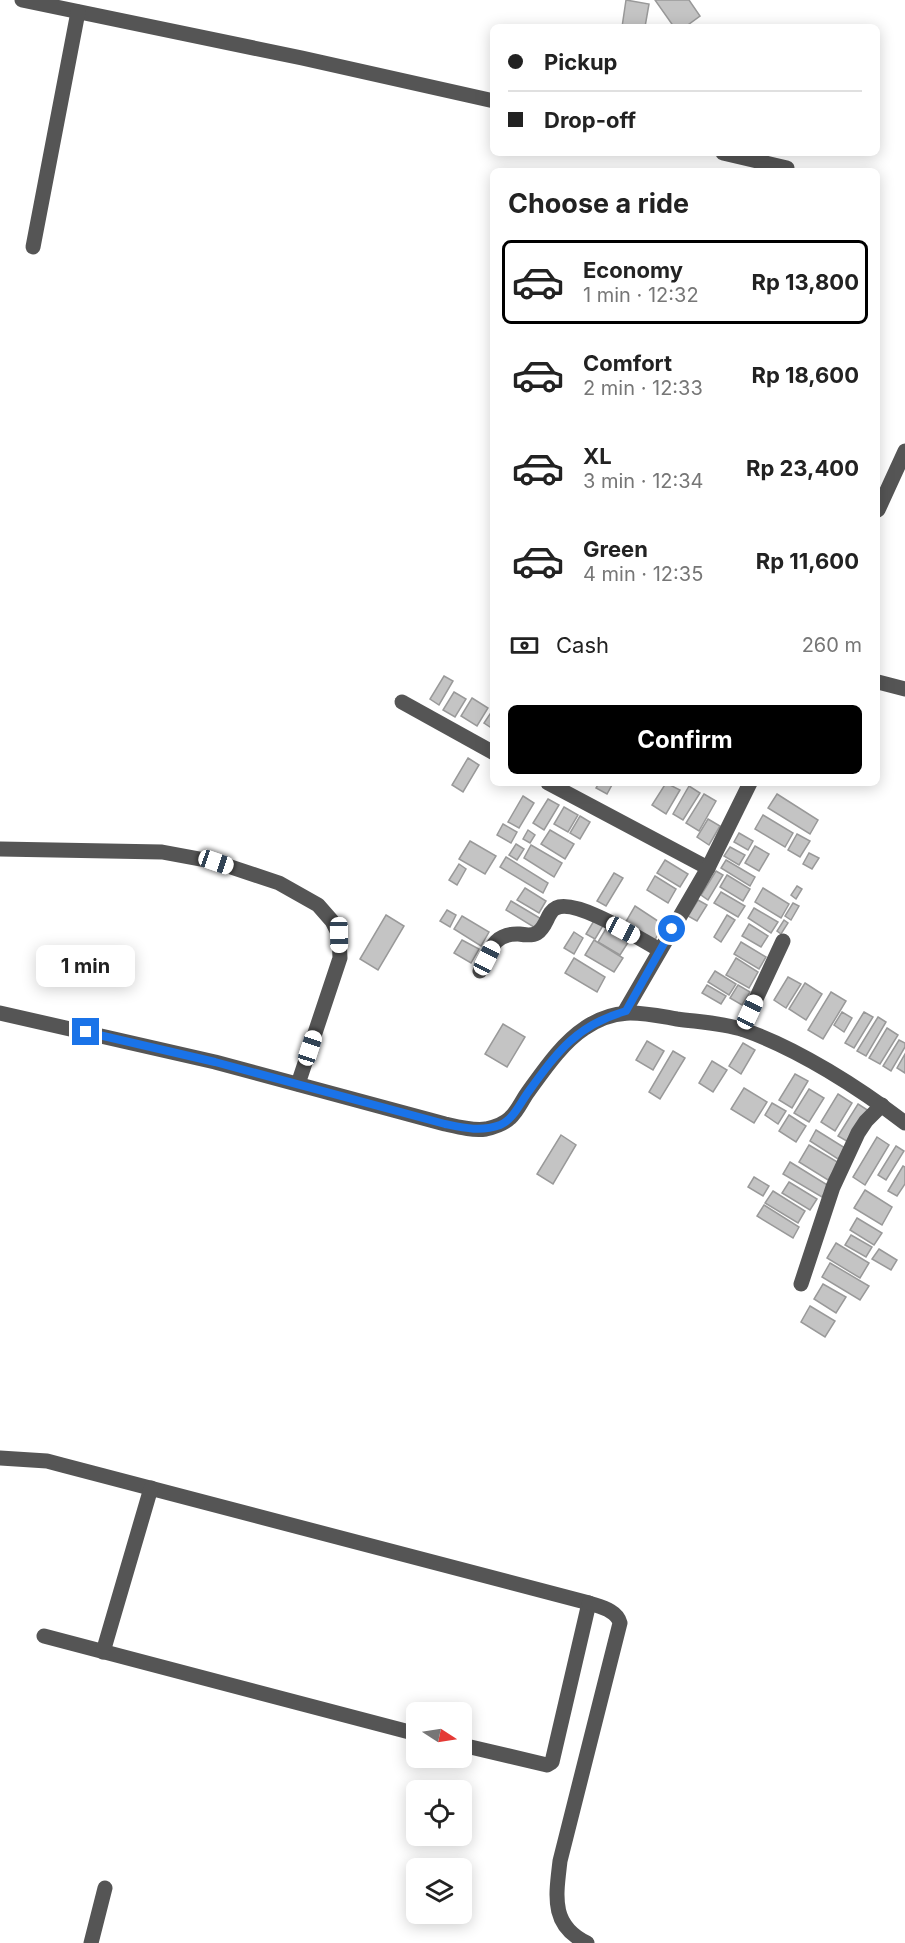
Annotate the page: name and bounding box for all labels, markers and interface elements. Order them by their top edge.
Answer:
text: Pickup [544,49,618,75]
text: Drop-off [544,107,636,133]
text: Choose a ride [508,187,689,220]
icon: car [511,255,565,309]
text: Economy [583,257,683,283]
text: Rp 13,800 [752,269,859,295]
text: 1 min · 12:32 [583,283,699,307]
icon: car [511,348,565,402]
text: Comfort [583,350,672,376]
text: Rp 18,600 [751,362,859,388]
text: 2 min · 12:33 [583,376,703,400]
icon: car [511,441,565,495]
text: XL [583,443,612,469]
text: Rp 23,400 [746,455,859,481]
text: 3 min · 12:34 [583,469,704,493]
icon: car [511,534,565,588]
text: Green [583,536,648,562]
text: Rp 11,600 [756,548,859,574]
text: 4 min · 12:35 [583,562,703,586]
icon: cash [508,629,541,662]
text: Cash [556,632,609,658]
text: 260 m [802,633,862,657]
button: Confirm [508,705,862,774]
car [196,848,236,876]
car [603,914,643,946]
route start [658,915,685,942]
car [330,917,348,953]
car [471,938,503,978]
callout: 1 min [36,945,136,987]
text: 1 min [61,954,110,978]
car [734,992,766,1032]
route end [72,1018,99,1045]
car [296,1028,324,1068]
north arrow [406,1702,472,1768]
map controls [406,1702,472,1924]
button: locate [406,1780,472,1846]
button: layers [406,1858,472,1924]

